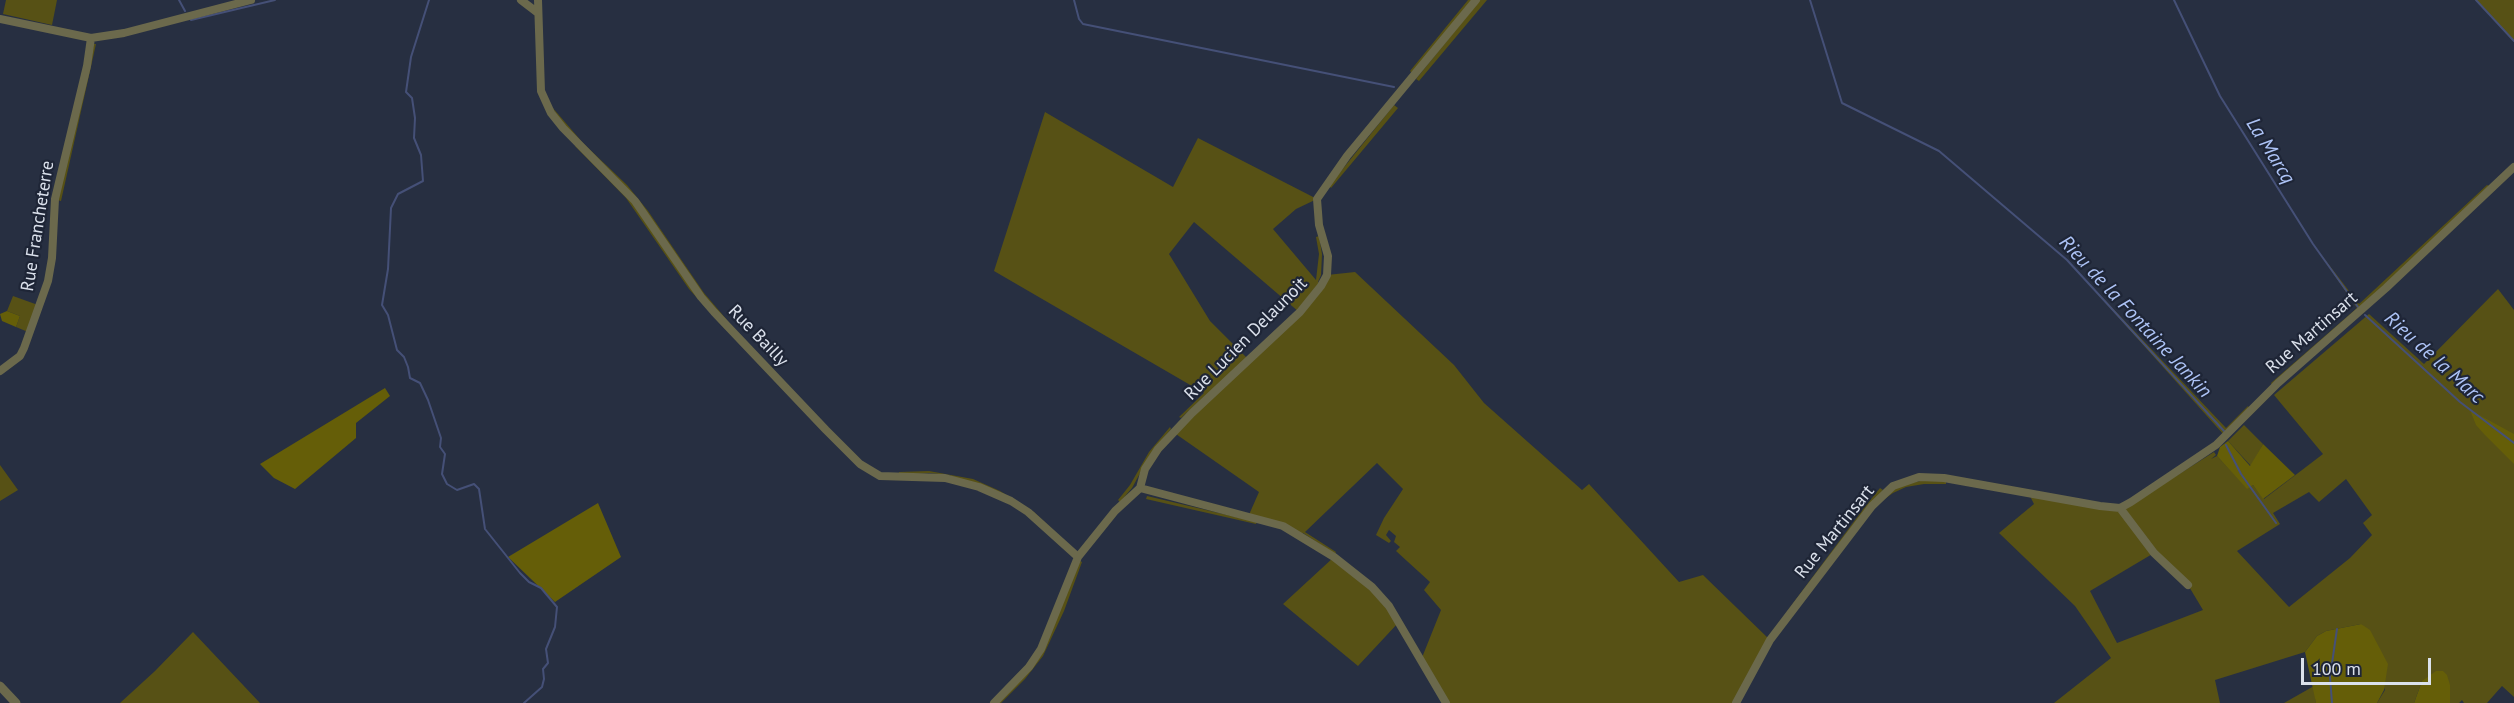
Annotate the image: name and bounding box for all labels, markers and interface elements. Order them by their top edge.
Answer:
water label: La Marcq [2240,113,2300,189]
street label: Rue Francheterre [17,159,59,293]
water label: Rieu de la Fontaine Jankin [2054,231,2216,403]
street label: Rue Lucien Delaunoit [1180,273,1312,405]
street label: Rue Martinsart [2262,287,2362,379]
street label: Rue Bailly [723,301,793,371]
water label: Rieu de la Marc [2379,307,2489,409]
street label: Rue Martinsart [1791,481,1879,583]
scale bar [2304,646,2434,684]
text: 100 m [2312,657,2361,680]

